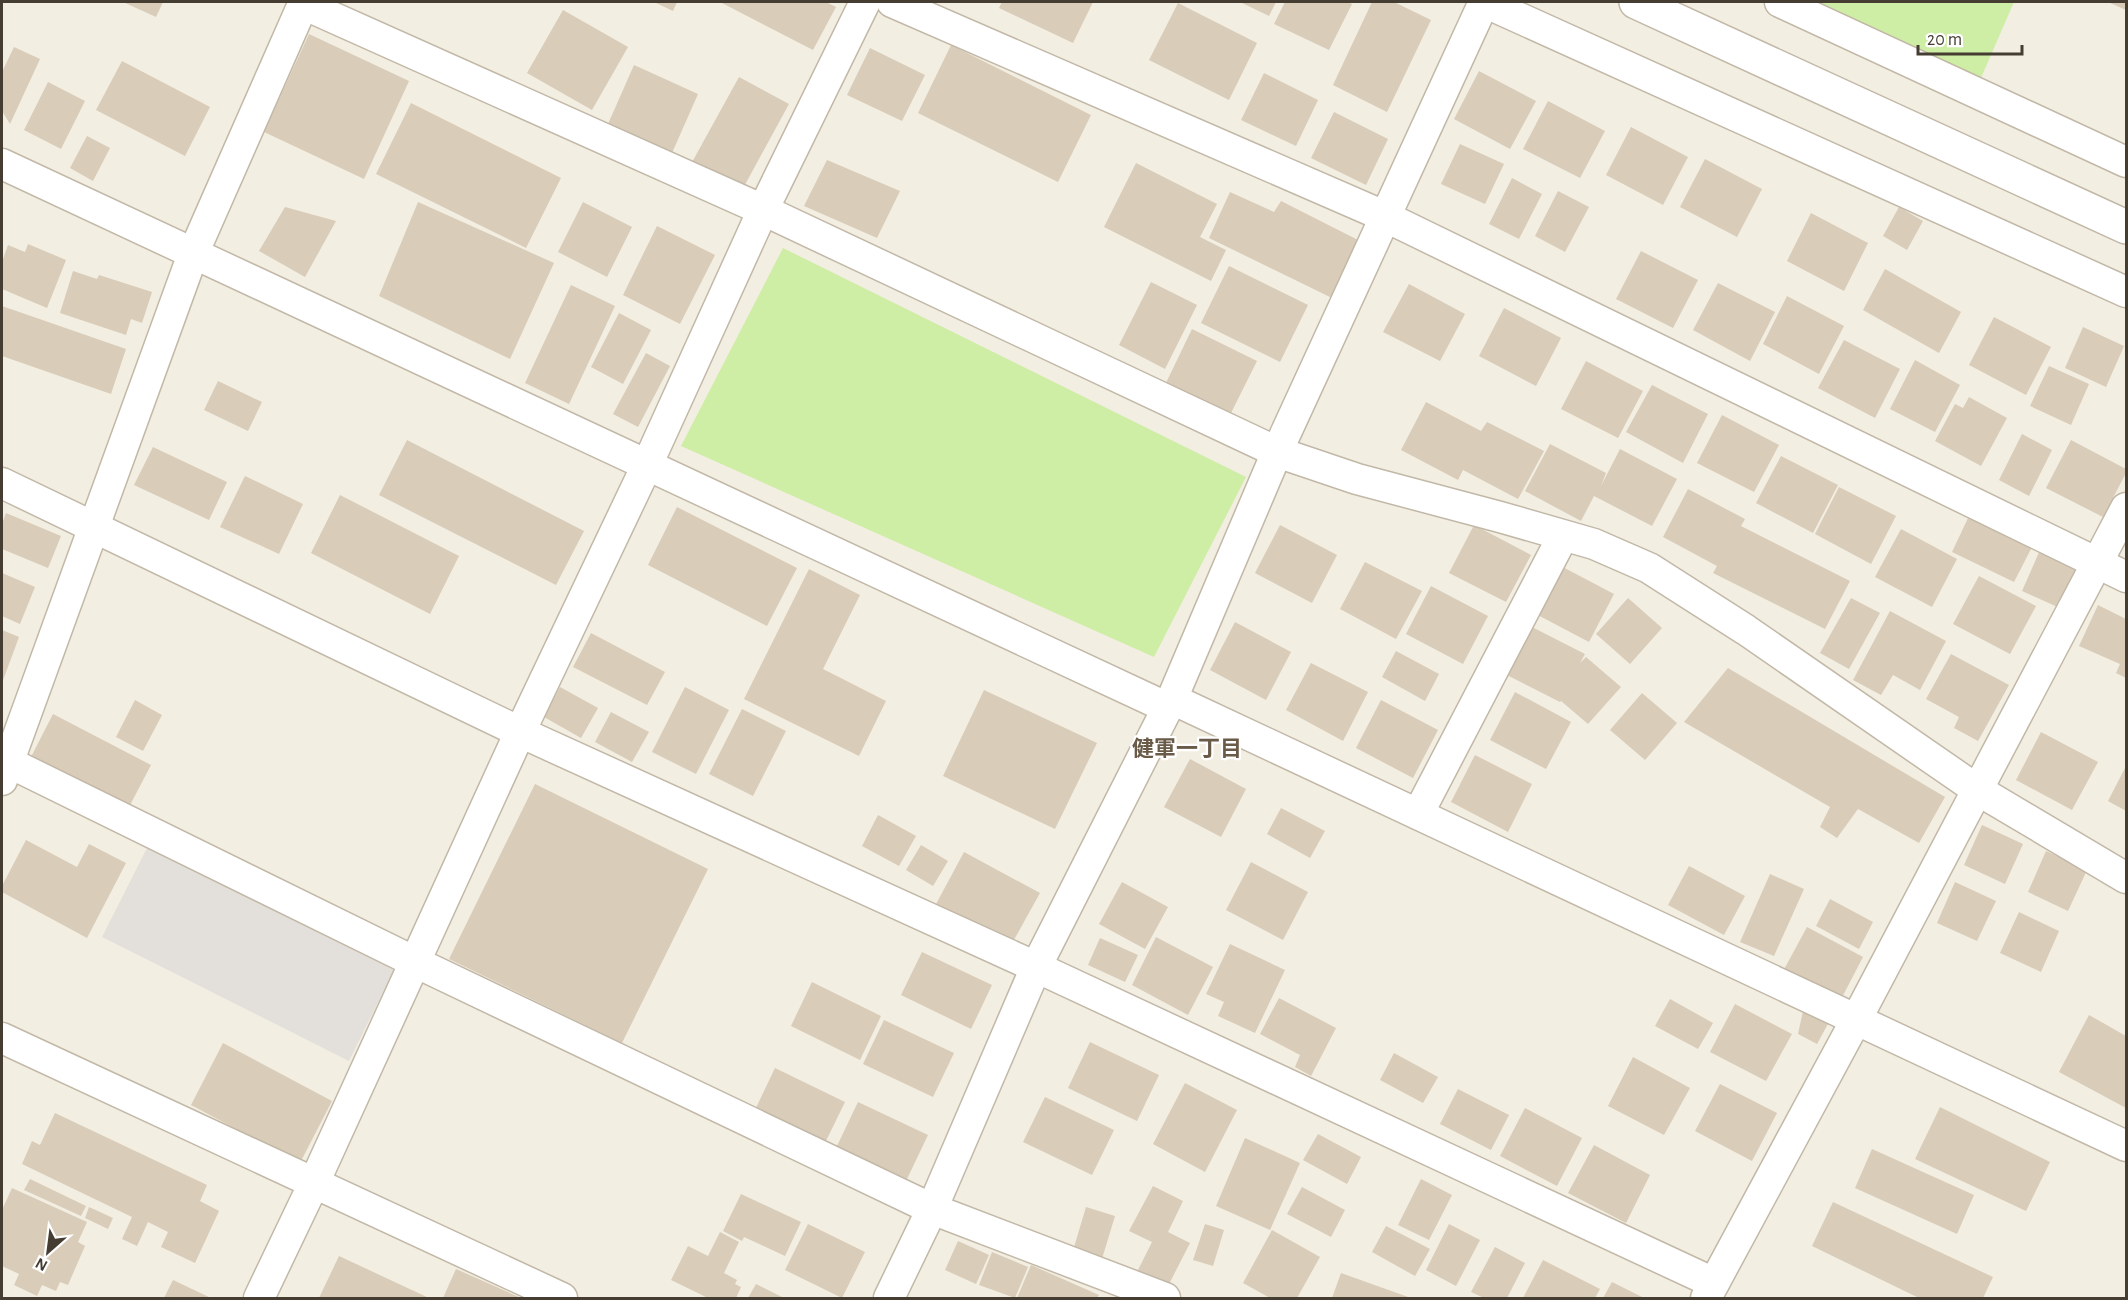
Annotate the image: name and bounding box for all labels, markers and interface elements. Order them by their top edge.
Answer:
scale bar [1918,18,2022,56]
text: 20 m [1927,31,1962,49]
district label: 健軍一丁目 [1132,737,1242,760]
north arrow [18,1222,78,1282]
text: N [33,1255,50,1274]

